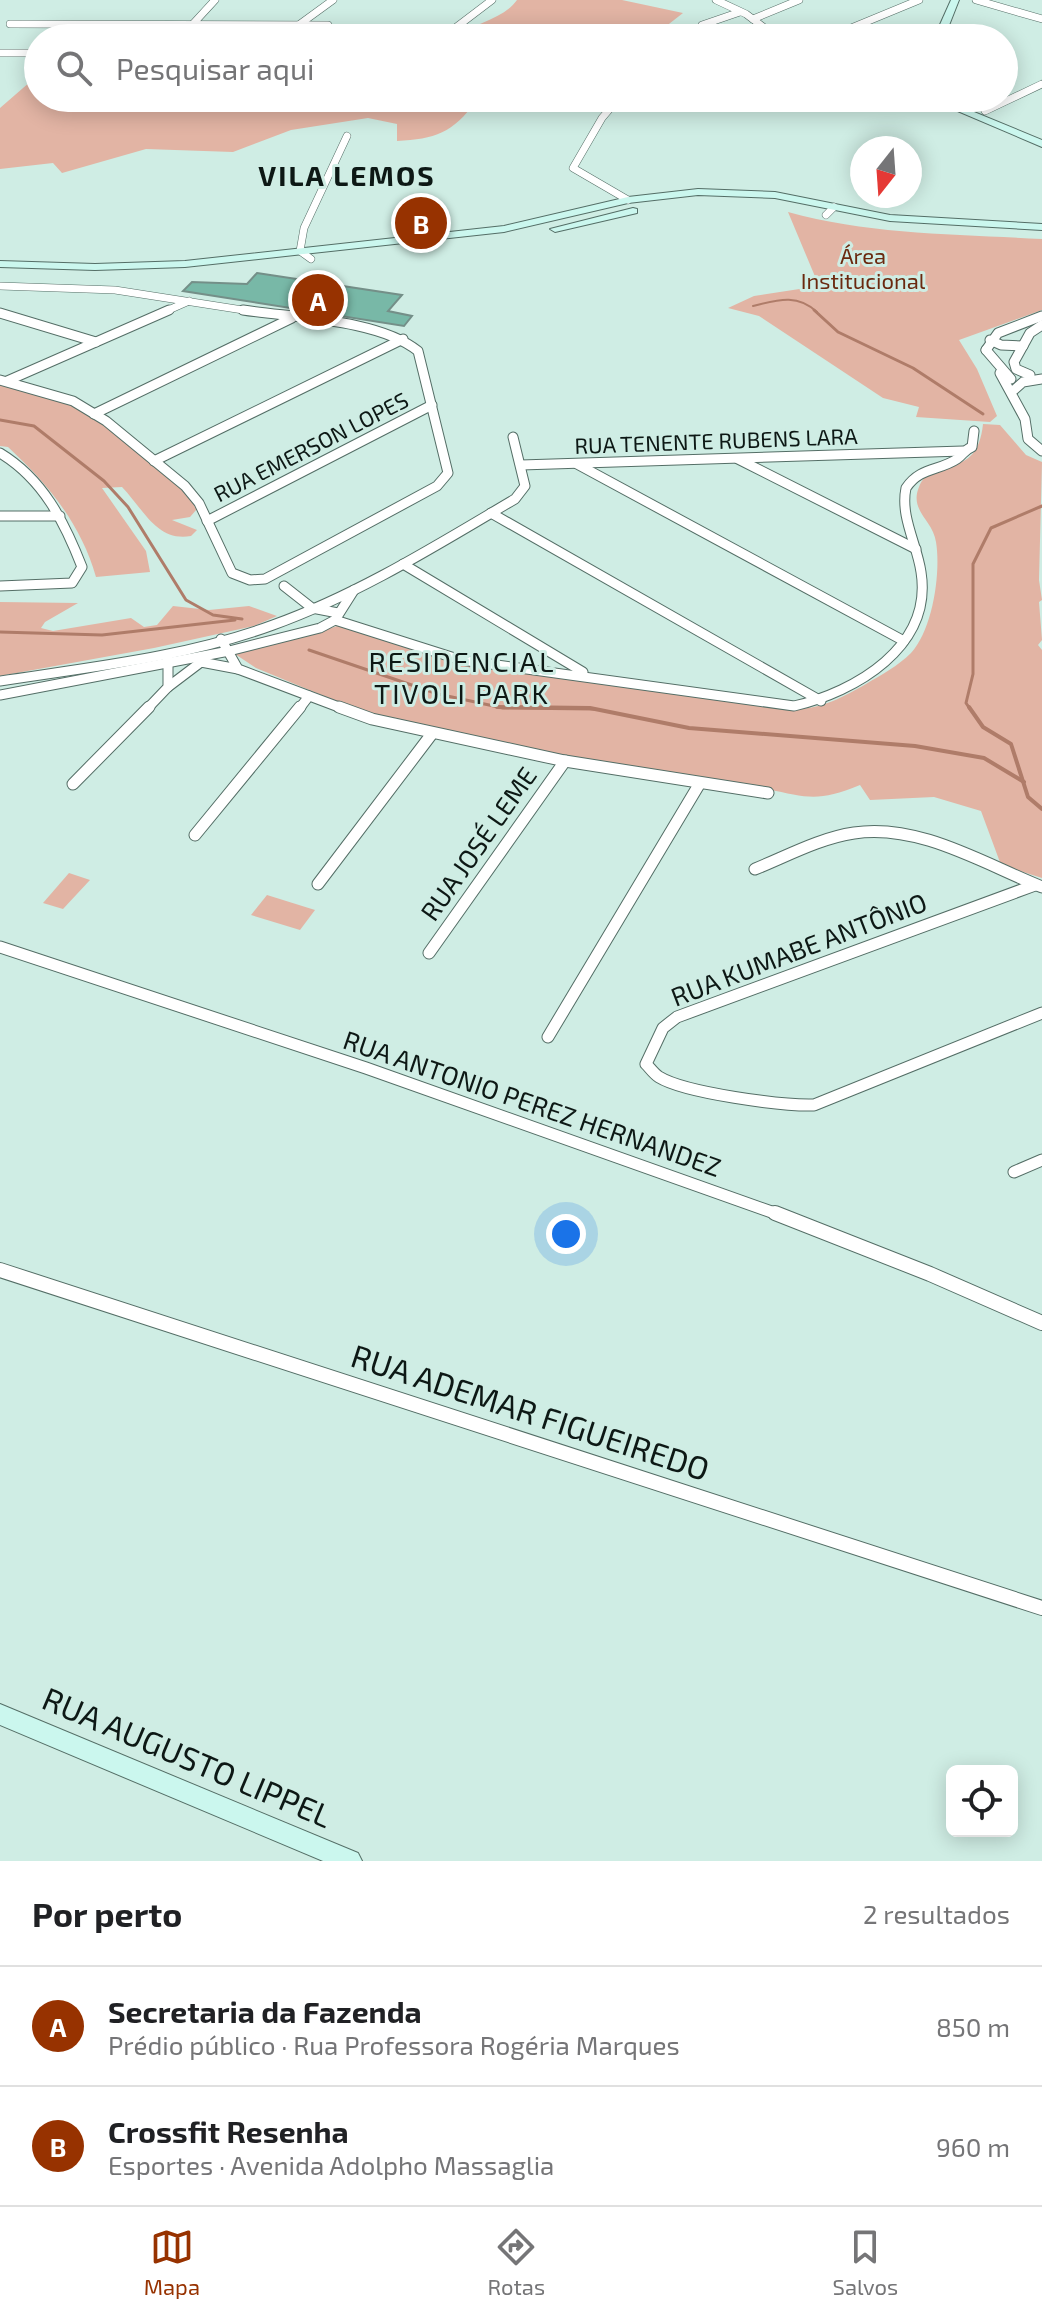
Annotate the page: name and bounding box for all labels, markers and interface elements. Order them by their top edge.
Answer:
search box [24,24,1018,112]
icon: search [52,46,96,90]
text: Pesquisar aqui [116,50,314,86]
north arrow [850,136,922,208]
district label: VILA LEMOS [258,158,436,192]
pin: B [395,193,447,253]
park label: Área Institucional [801,242,926,293]
pin: A [292,270,344,330]
street label: RUA EMERSON LOPES [209,386,412,506]
street label: RUA TENENTE RUBENS LARA [574,422,858,458]
district label: RESIDENCIAL TIVOLI PARK [368,644,556,710]
street label: RUA JOSÉ LEME [413,760,542,926]
street label: RUA KUMABE ANTÔNIO [666,886,931,1012]
street label: RUA ANTONIO PEREZ HERNANDEZ [340,1023,725,1182]
your location [546,1214,586,1254]
street label: RUA ADEMAR FIGUEIREDO [347,1335,714,1487]
street label: RUA AUGUSTO LIPPEL [37,1678,338,1834]
map controls [946,1765,1018,1837]
button: locate [946,1765,1018,1837]
text: Por perto [32,1893,182,1934]
text: 2 resultados [863,1898,1010,1929]
text: Secretaria da Fazenda [108,1993,422,2029]
text: A [50,2011,66,2042]
text: 850 m [936,2011,1010,2042]
text: Prédio público · Rua Professora Rogéria Marques [108,2029,680,2060]
text: Crossfit Resenha [108,2113,349,2149]
text: B [50,2131,66,2162]
text: 960 m [936,2131,1010,2162]
text: Esportes · Avenida Adolpho Massaglia [108,2149,554,2180]
tab: Mapa [144,2225,200,2299]
tab: Rotas [487,2225,545,2299]
tab: Salvos [833,2225,898,2299]

